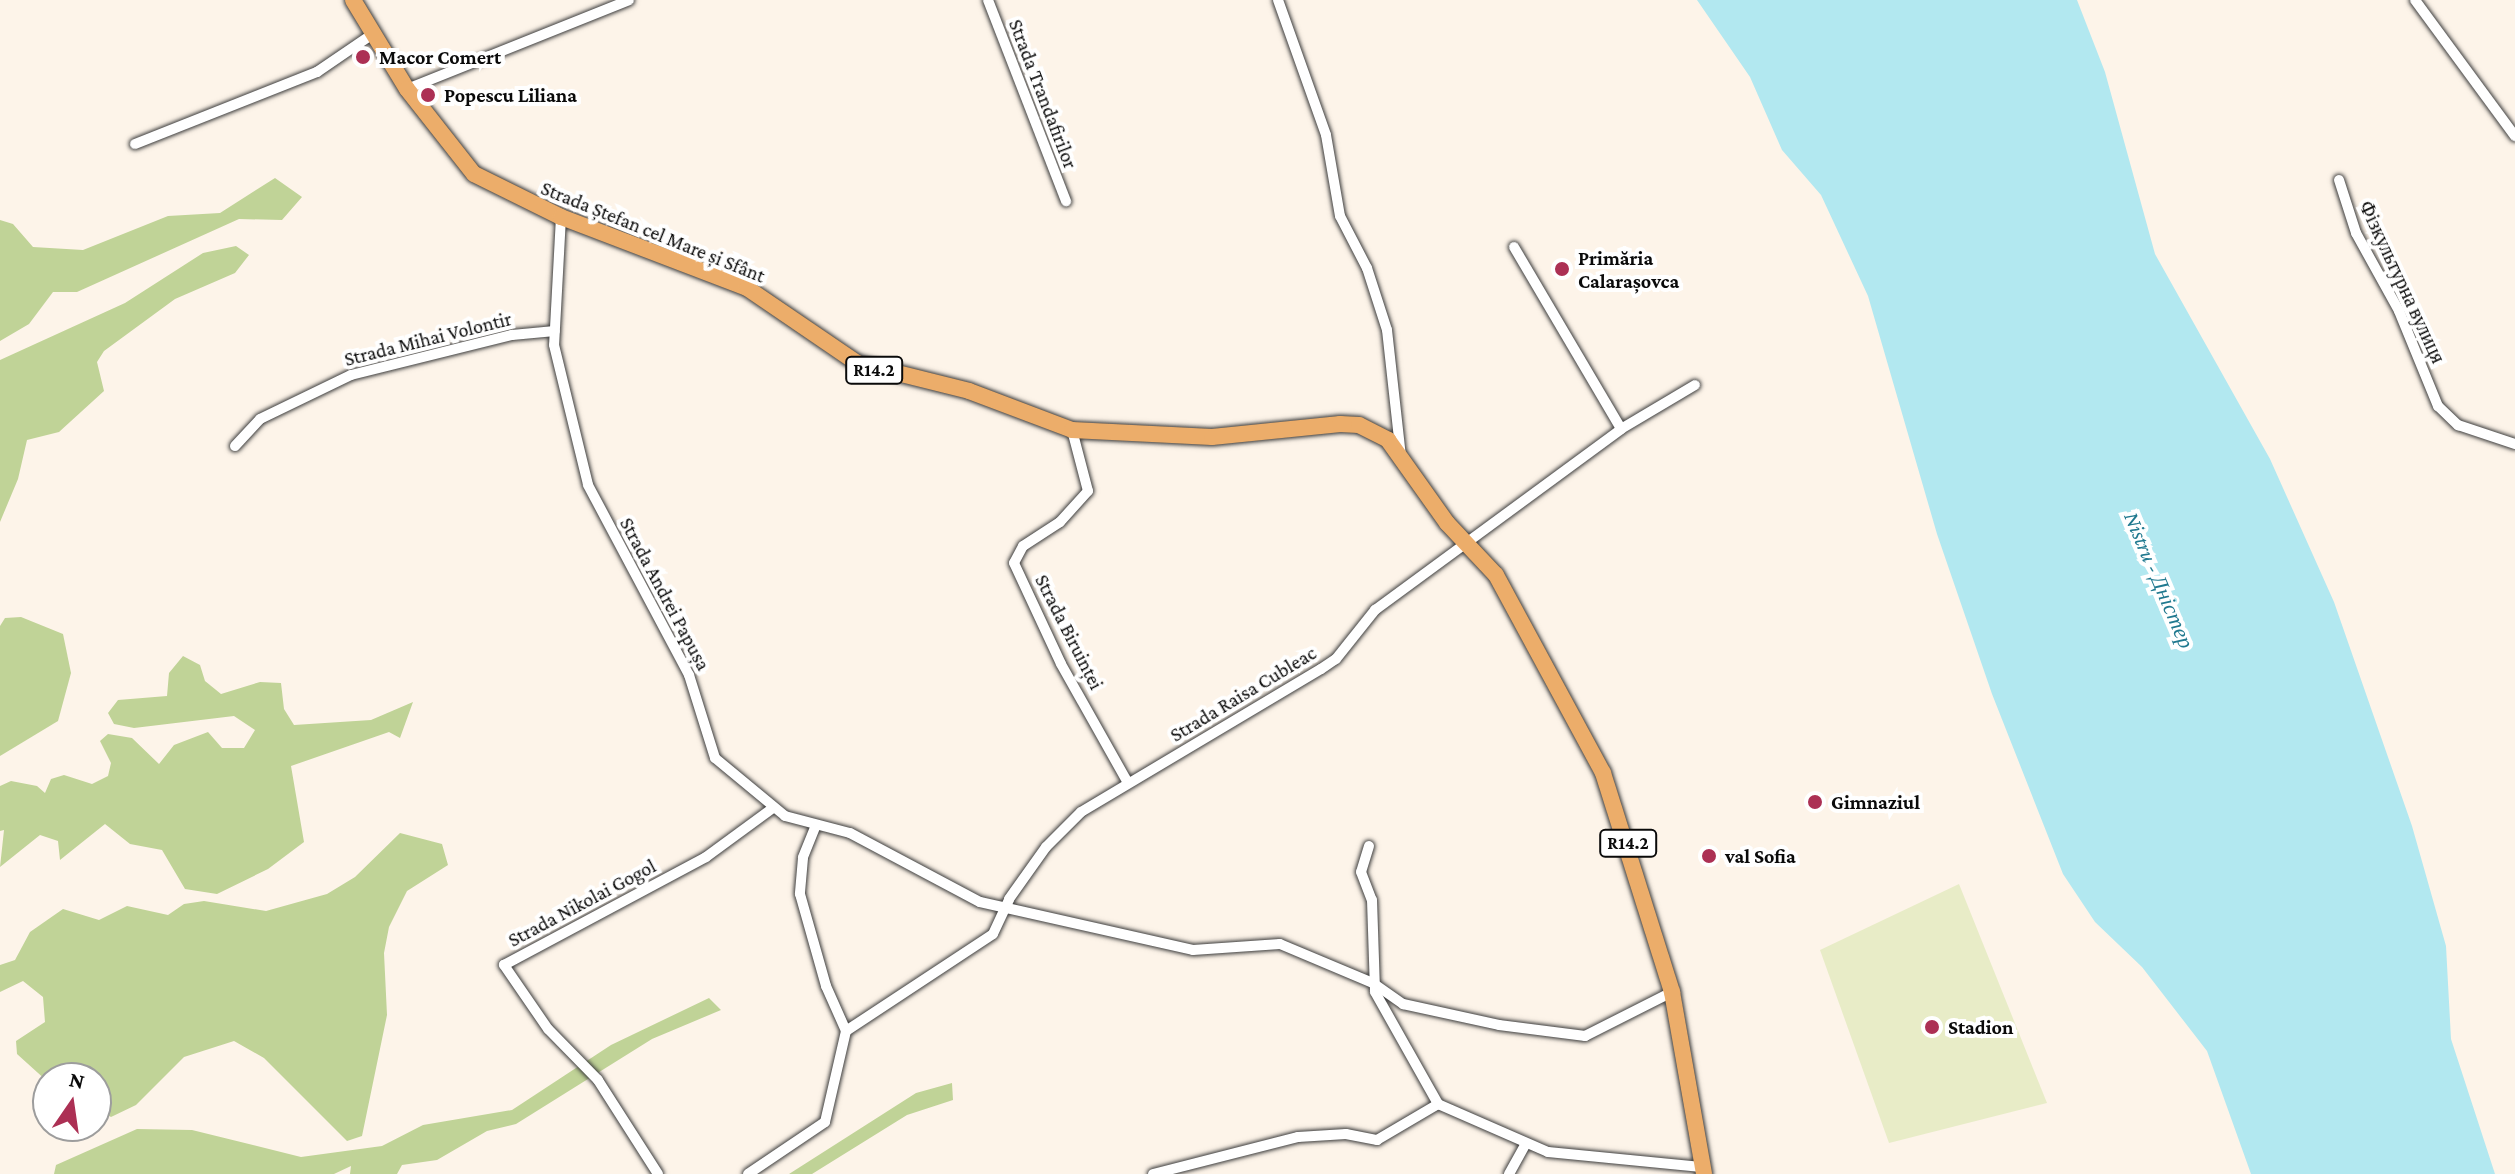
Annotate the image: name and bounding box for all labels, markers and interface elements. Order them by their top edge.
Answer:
street label: Strada Trandafirilor [1003,16,1083,172]
place label: Macor Comert [379,45,501,69]
marker: Macor Comert [354,48,372,66]
place label: Popescu Liliana [444,83,577,107]
marker: Popescu Liliana [419,86,437,104]
street label: Strada Ștefan cel Mare și Sfânt [537,176,769,288]
street label: Фізкультурна вулиця [2354,197,2450,367]
place label: Primăria Calarașovca [1578,246,1679,293]
marker: Primăria Calarașovca [1553,260,1571,278]
street label: Strada Mihai Volontir [342,307,514,371]
road number: R14.2 [844,356,904,384]
water label: Nistru - Дністер [2118,508,2200,652]
street label: Strada Andrei Papușa [615,513,715,675]
street label: Strada Biruinței [1030,570,1108,694]
street label: Strada Raisa Cubleac [1166,641,1320,747]
place label: Gimnaziul [1831,790,1920,814]
marker: Gimnaziul [1806,793,1824,811]
road number: R14.2 [1598,829,1658,857]
place label: val Sofia [1725,844,1796,868]
marker: val Sofia [1700,847,1718,865]
street label: Strada Nikolai Gogol [504,854,660,952]
place label: Stadion [1948,1015,2013,1039]
marker: Stadion [1923,1018,1941,1036]
north arrow [32,1062,112,1142]
text: N [67,1066,87,1094]

